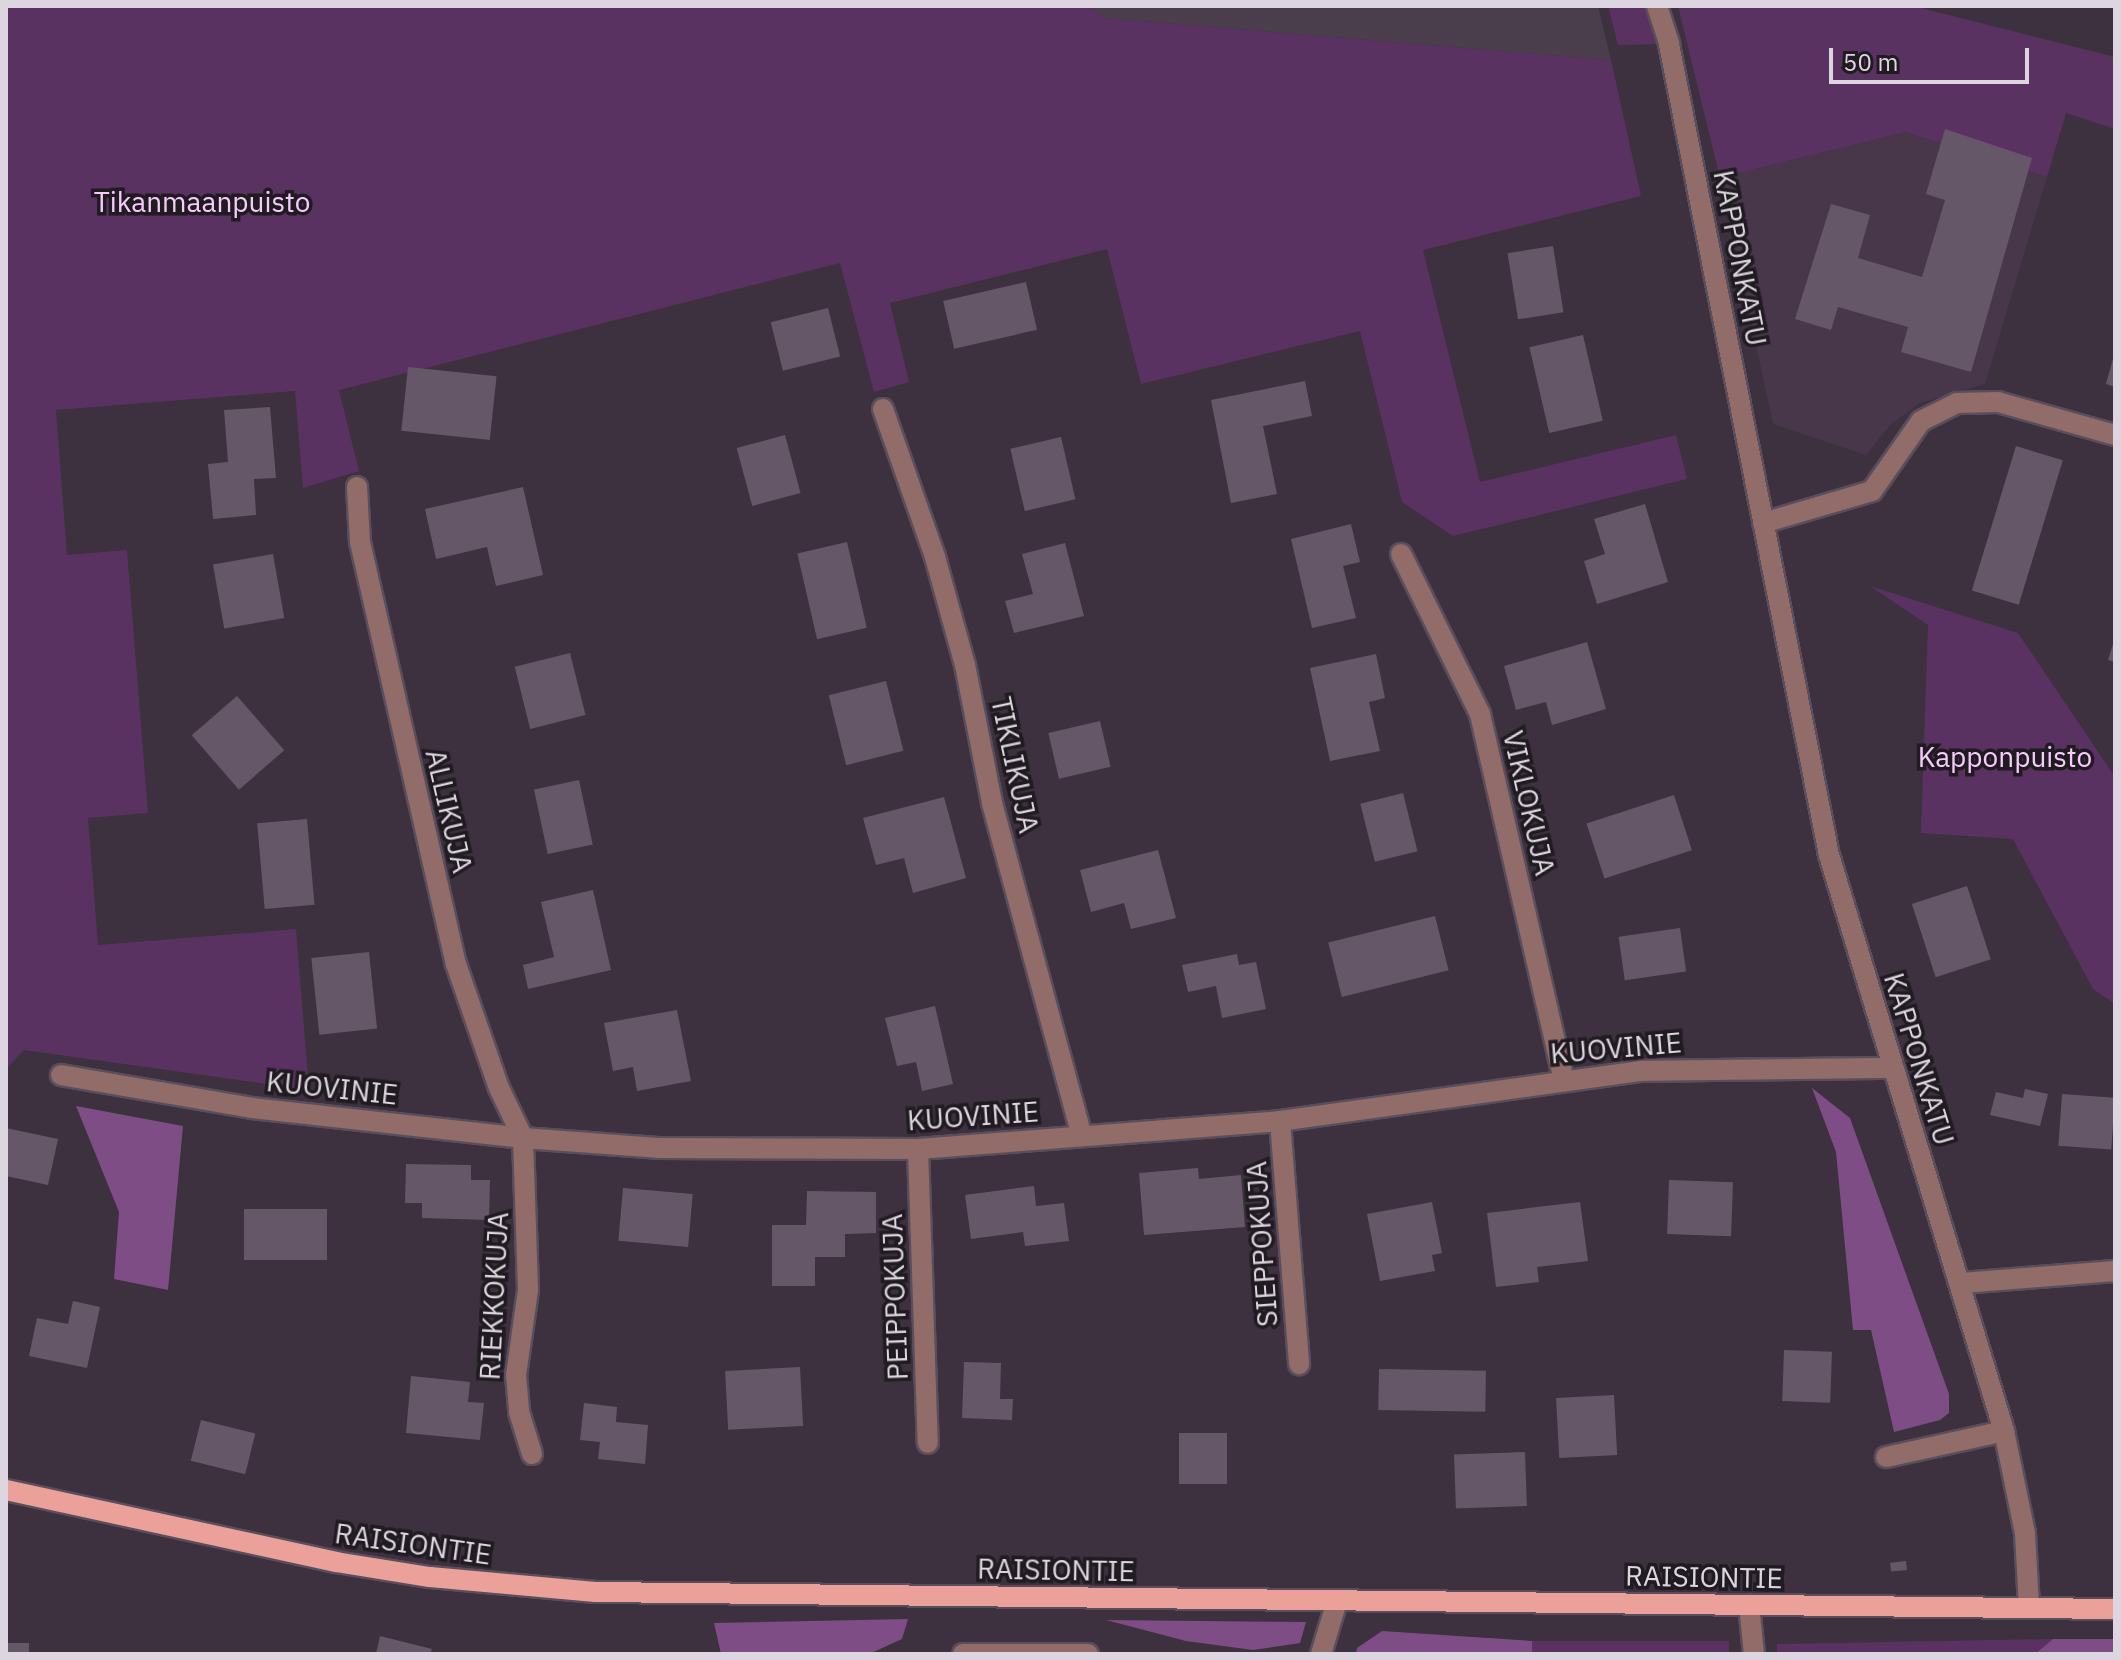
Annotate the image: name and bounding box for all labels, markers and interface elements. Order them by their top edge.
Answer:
scale bar [1833,32,2033,82]
text: 50 m [1843,46,1898,78]
street label: KAPPONKATU [1707,167,1773,349]
park label: Tikanmaanpuisto [94,185,310,219]
street label: TIKLIKUJA [984,694,1046,836]
street label: VIKLOKUJA [1496,727,1562,879]
park label: Kapponpuisto [1918,740,2092,774]
street label: ALLIKUJA [419,746,479,876]
street label: KAPPONKATU [1877,969,1961,1149]
street label: KUOVINIE [1549,1026,1683,1070]
street label: KUOVINIE [265,1064,399,1112]
street label: KUOVINIE [906,1095,1040,1137]
street label: SIEPPOKUJA [1239,1160,1285,1328]
street label: RIEKKOKUJA [473,1211,515,1381]
street label: PEIPPOKUJA [875,1213,915,1381]
street label: RAISIONTIE [333,1516,493,1572]
street label: RAISIONTIE [977,1552,1135,1588]
street label: RAISIONTIE [1625,1559,1783,1595]

